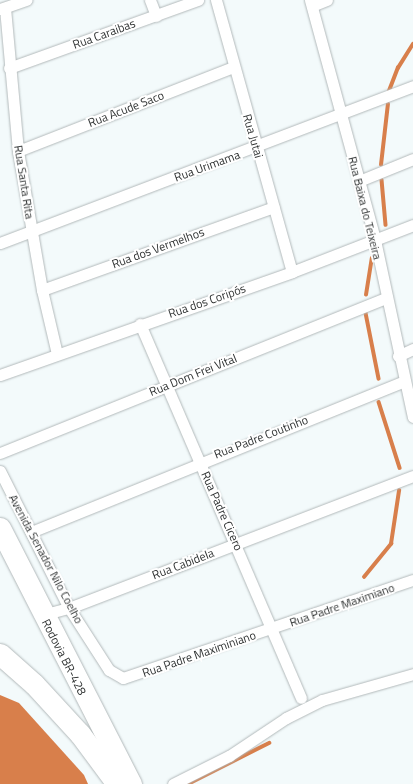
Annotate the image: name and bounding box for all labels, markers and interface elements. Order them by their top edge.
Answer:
street label: Rua Caraibas [71,16,137,52]
street label: Rua Acude Saco [86,88,166,130]
street label: Rua Jutai [240,112,266,160]
street label: Rua Santa Rita [11,144,37,220]
street label: Rua Urimama [172,147,242,185]
street label: Rua Baixa do Teixeira [345,155,385,261]
street label: Rua dos Vermelhos [110,225,206,271]
street label: Rua dos Coripós [166,281,248,321]
street label: Rua Dom Frei Vital [147,351,239,399]
street label: Rua Padre Coutinho [212,412,310,462]
street label: Rua Padre Cicero [198,469,246,553]
street label: Avenida Senador Nilo Coelho [6,492,86,626]
street label: Rua Cabidela [150,546,216,582]
street label: Rua Padre Maximiano [288,580,396,630]
street label: Rodovia BR-428 [39,617,89,697]
street label: Rua Padre Maximiniano [140,628,258,680]

